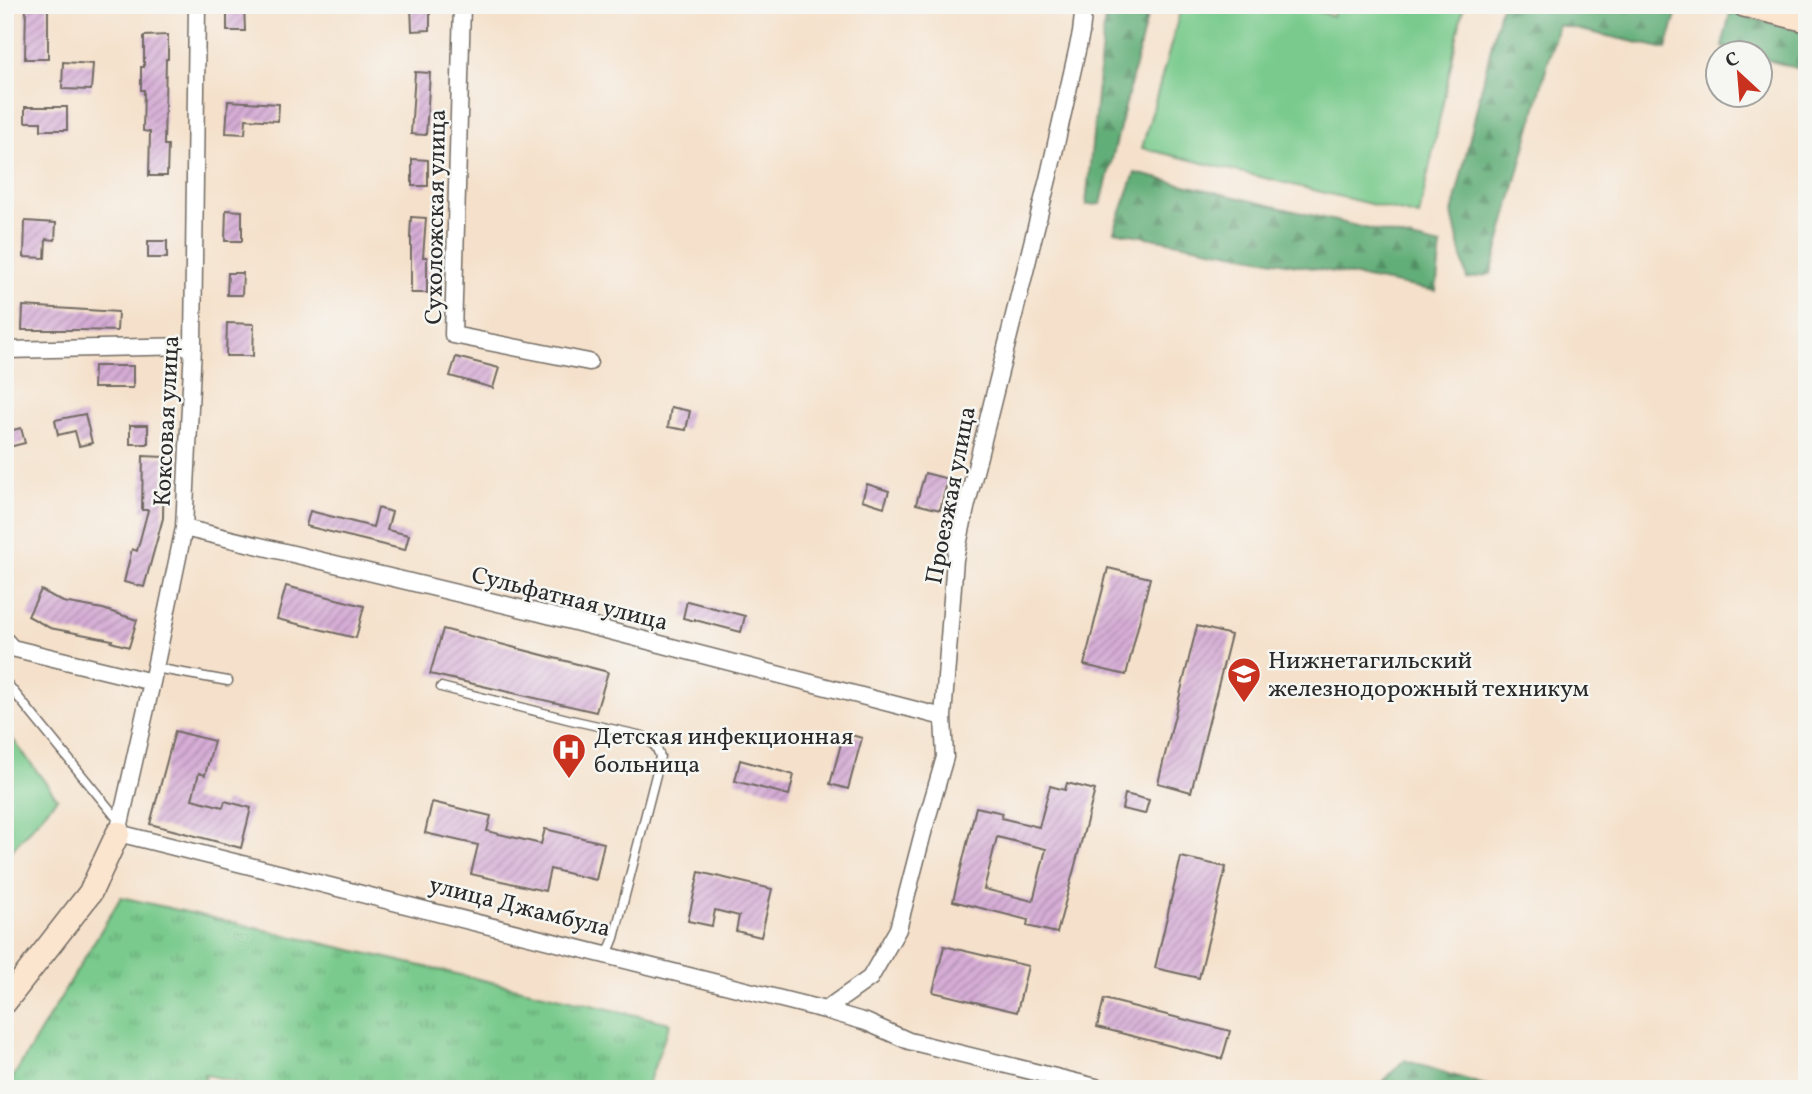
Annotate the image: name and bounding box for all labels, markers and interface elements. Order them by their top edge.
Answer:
north arrow [1703,38,1773,108]
text: С [1721,46,1744,75]
street label: Сухоложская улица [418,109,456,325]
street label: Коксовая улица [147,335,189,508]
street label: Проезжая улица [918,404,986,587]
street label: Сульфатная улица [468,559,671,641]
place label: Нижнетагильский железнодорожный техникум [1268,645,1589,707]
school or university icon: Нижнетагильский железнодорожный техникум [1225,655,1263,704]
place label: Детская инфекционная больница [594,721,854,783]
hospital icon: Детская инфекционная больница [550,731,588,780]
street label: улица Джамбула [425,869,614,947]

